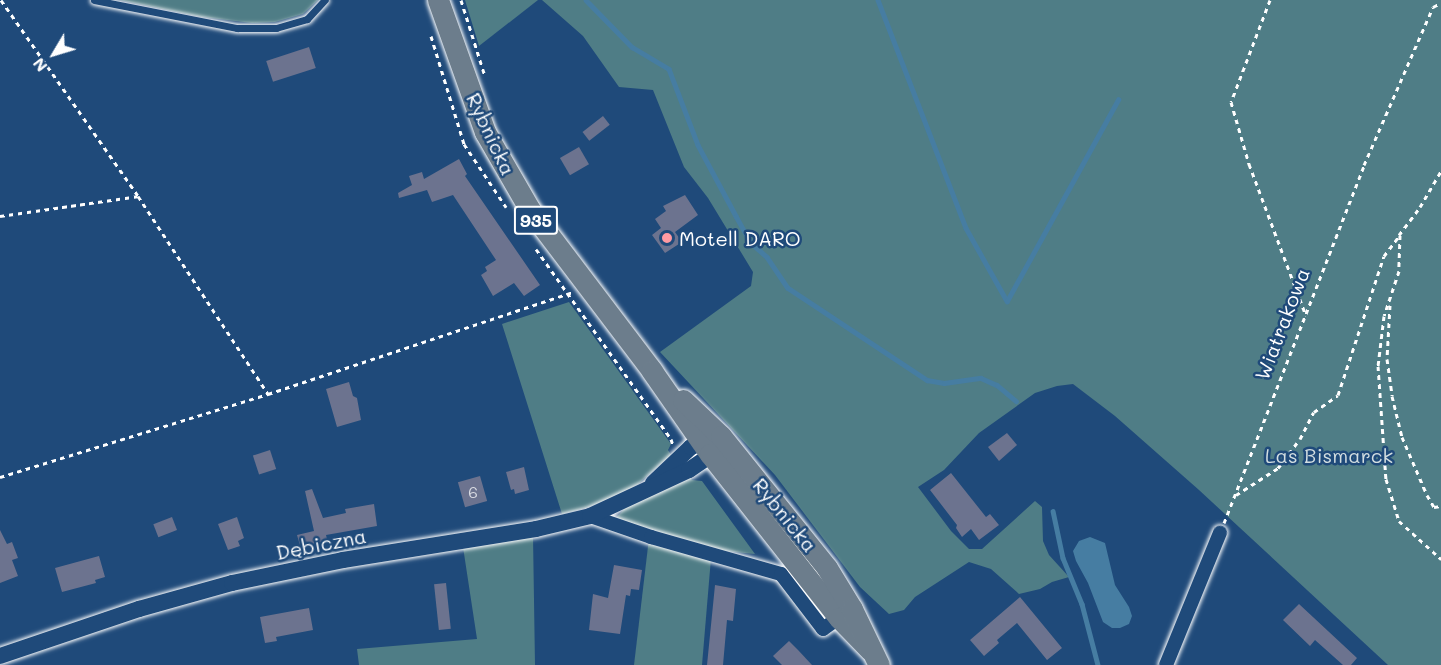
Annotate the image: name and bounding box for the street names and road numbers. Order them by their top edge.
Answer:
street label: Rybnicka [462,89,520,179]
road number: 935 [514,205,558,235]
street label: Wiatrakowa [1250,265,1314,383]
street label: Rybnicka [748,473,822,557]
street label: Dębiczna [274,524,368,564]

